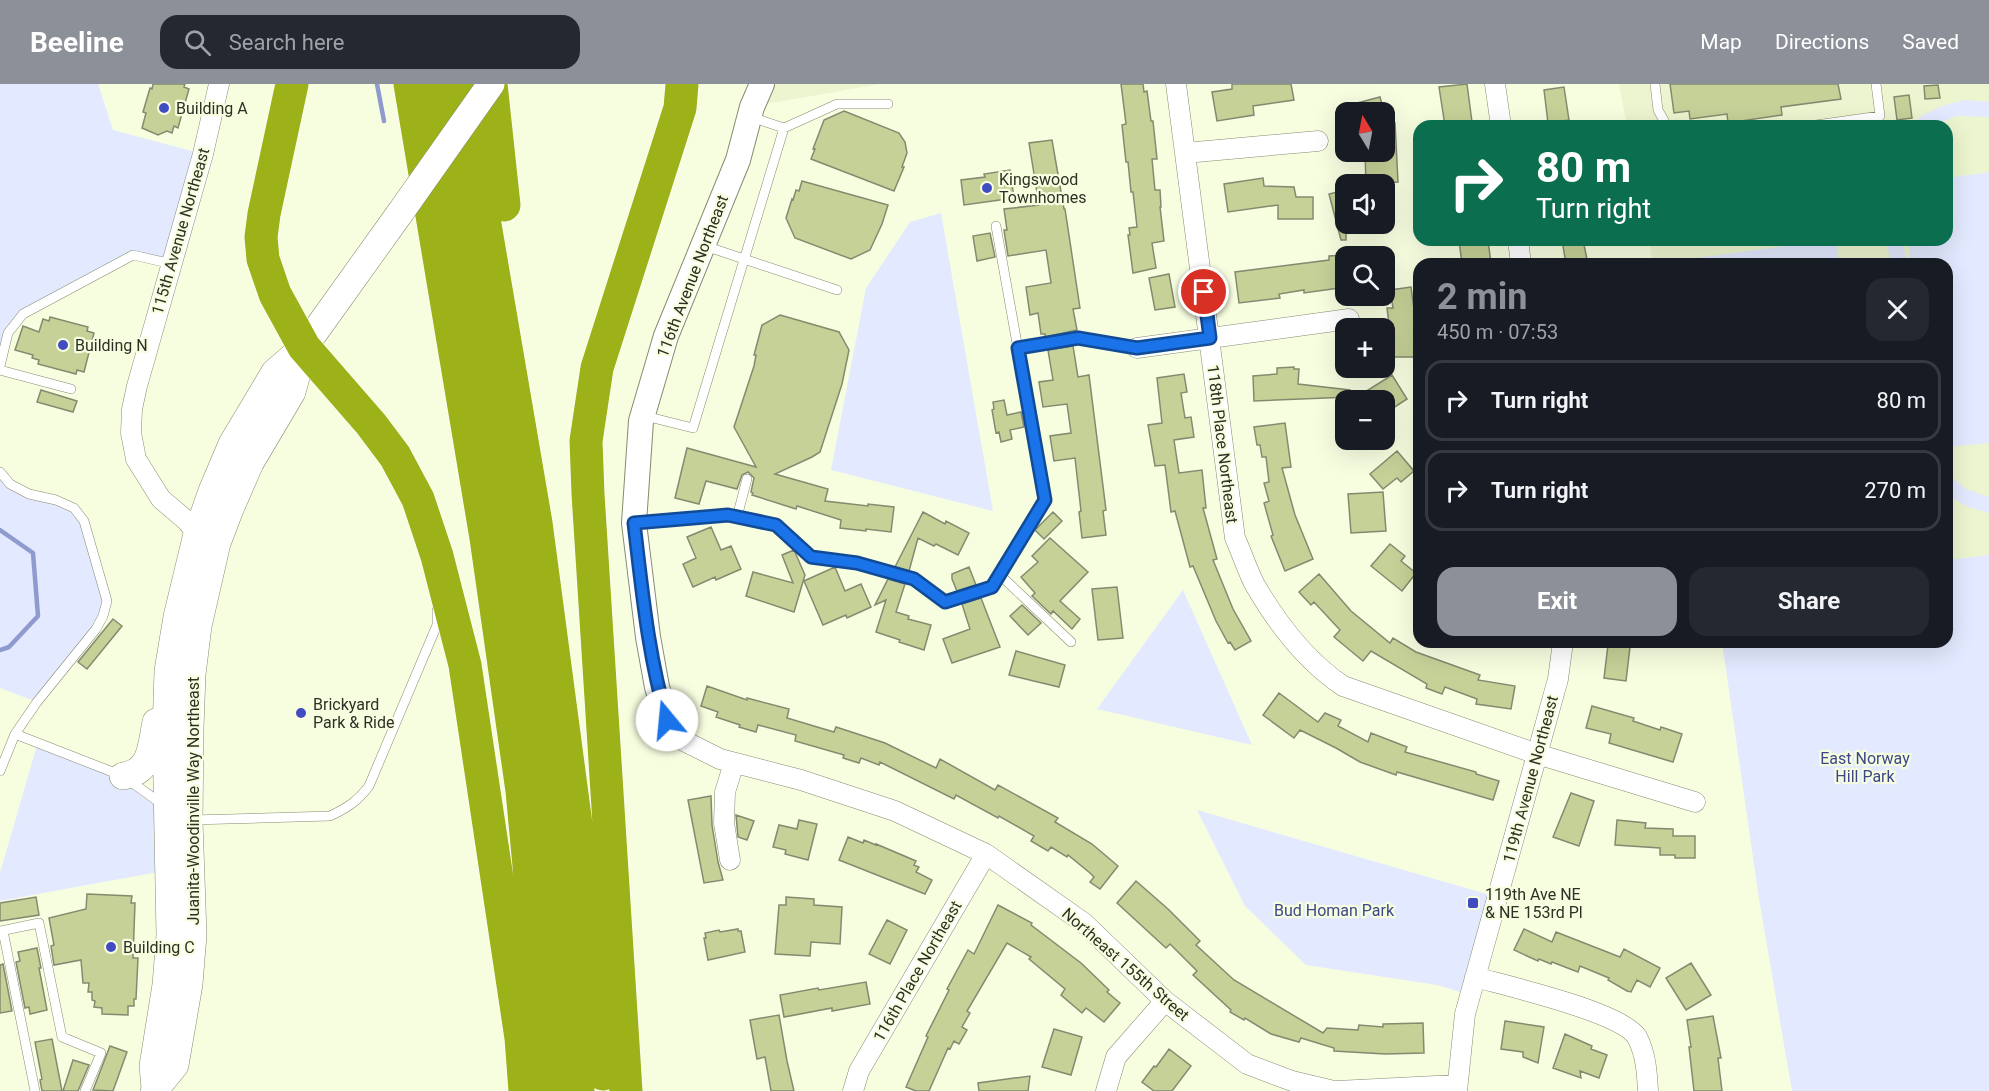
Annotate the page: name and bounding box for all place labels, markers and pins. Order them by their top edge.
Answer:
place label: Building A [176,99,248,118]
marker: Building A [157,101,171,115]
place label: Kingswood Townhomes [999,170,1086,207]
marker: Kingswood Townhomes [980,181,994,195]
pin [1178,266,1229,317]
place label: Building N [75,336,148,355]
marker: Building N [56,338,70,352]
place label: Brickyard Park & Ride [313,695,394,732]
marker: Brickyard Park & Ride [294,706,308,720]
place label: 119th Ave NE & NE 153rd Pl [1485,885,1583,922]
marker: 119th Ave NE & NE 153rd Pl [1466,896,1480,910]
place label: Building C [123,938,195,957]
marker: Building C [104,940,118,954]

